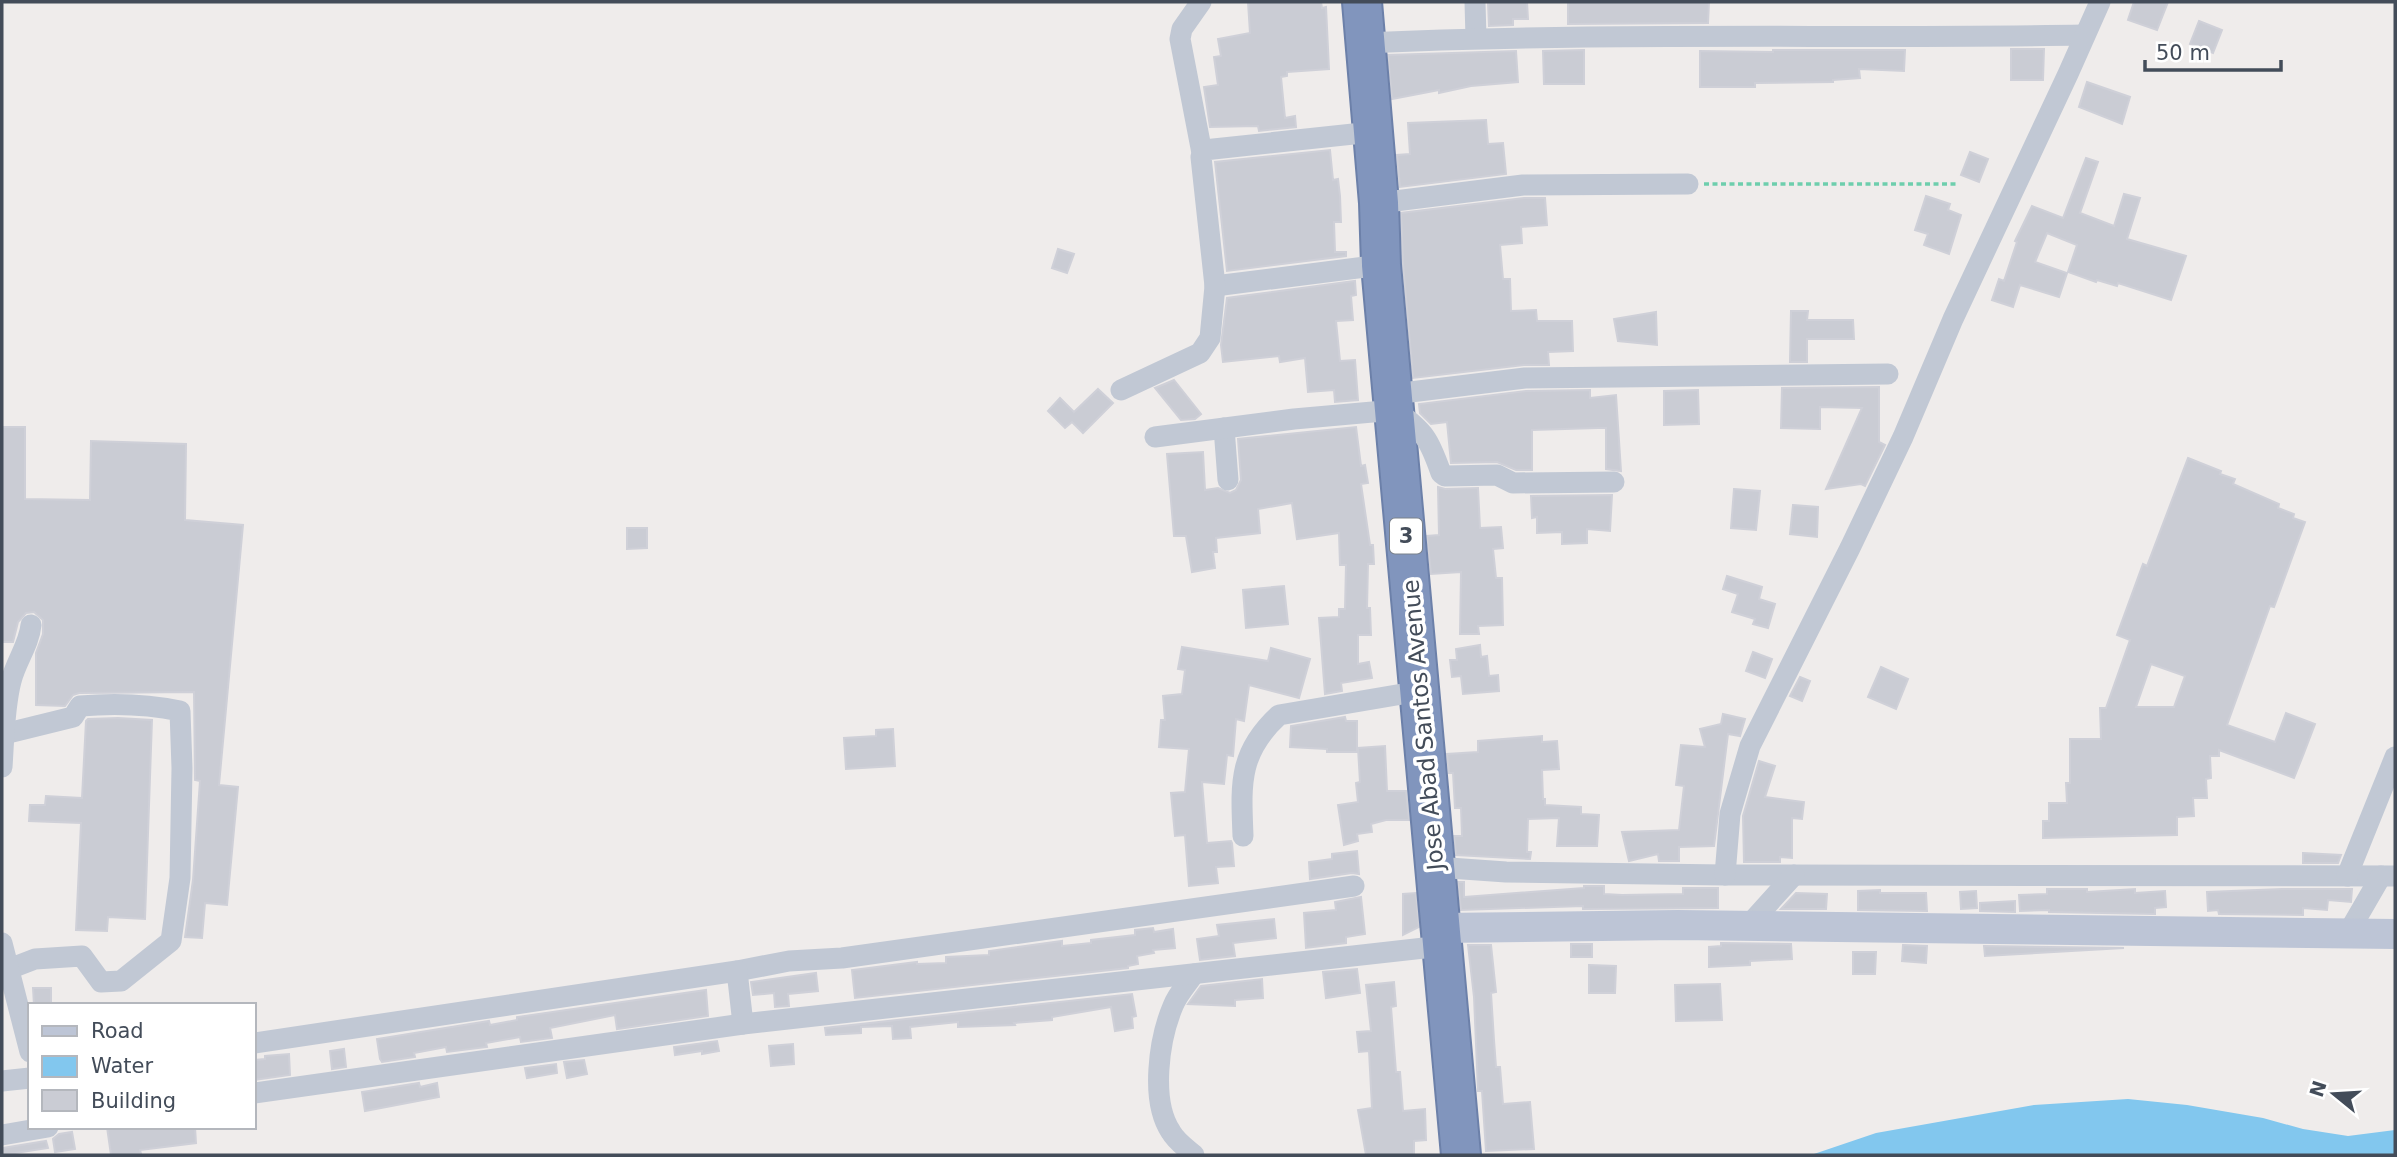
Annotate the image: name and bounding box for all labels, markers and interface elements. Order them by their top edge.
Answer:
scale bar [2145,28,2282,72]
text: 50 m [2156,41,2210,65]
road number: 3 [1390,518,1422,554]
street label: Jose Abad Santos Avenue [1397,579,1449,873]
legend [28,1003,256,1129]
text: Road [91,1019,144,1043]
text: Water [91,1054,153,1078]
north arrow [2299,1059,2369,1129]
text: N [2305,1078,2331,1100]
text: Building [91,1089,176,1113]

